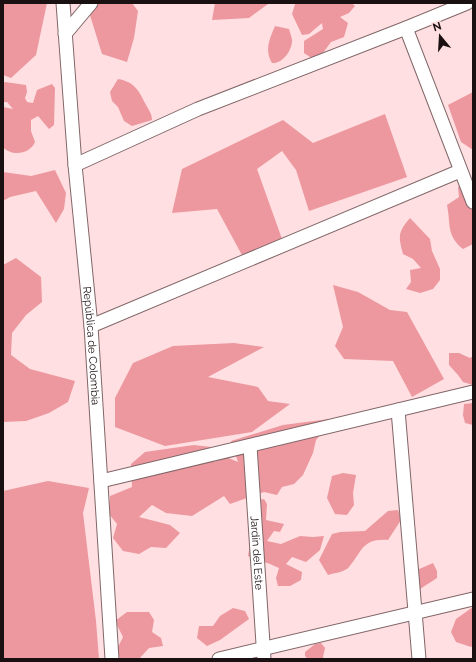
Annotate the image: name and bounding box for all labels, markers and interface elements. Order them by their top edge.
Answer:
north arrow [420,16,460,56]
text: N [431,19,443,34]
street label: República de Colombia [80,286,102,406]
street label: Jardín del Este [248,515,265,591]

